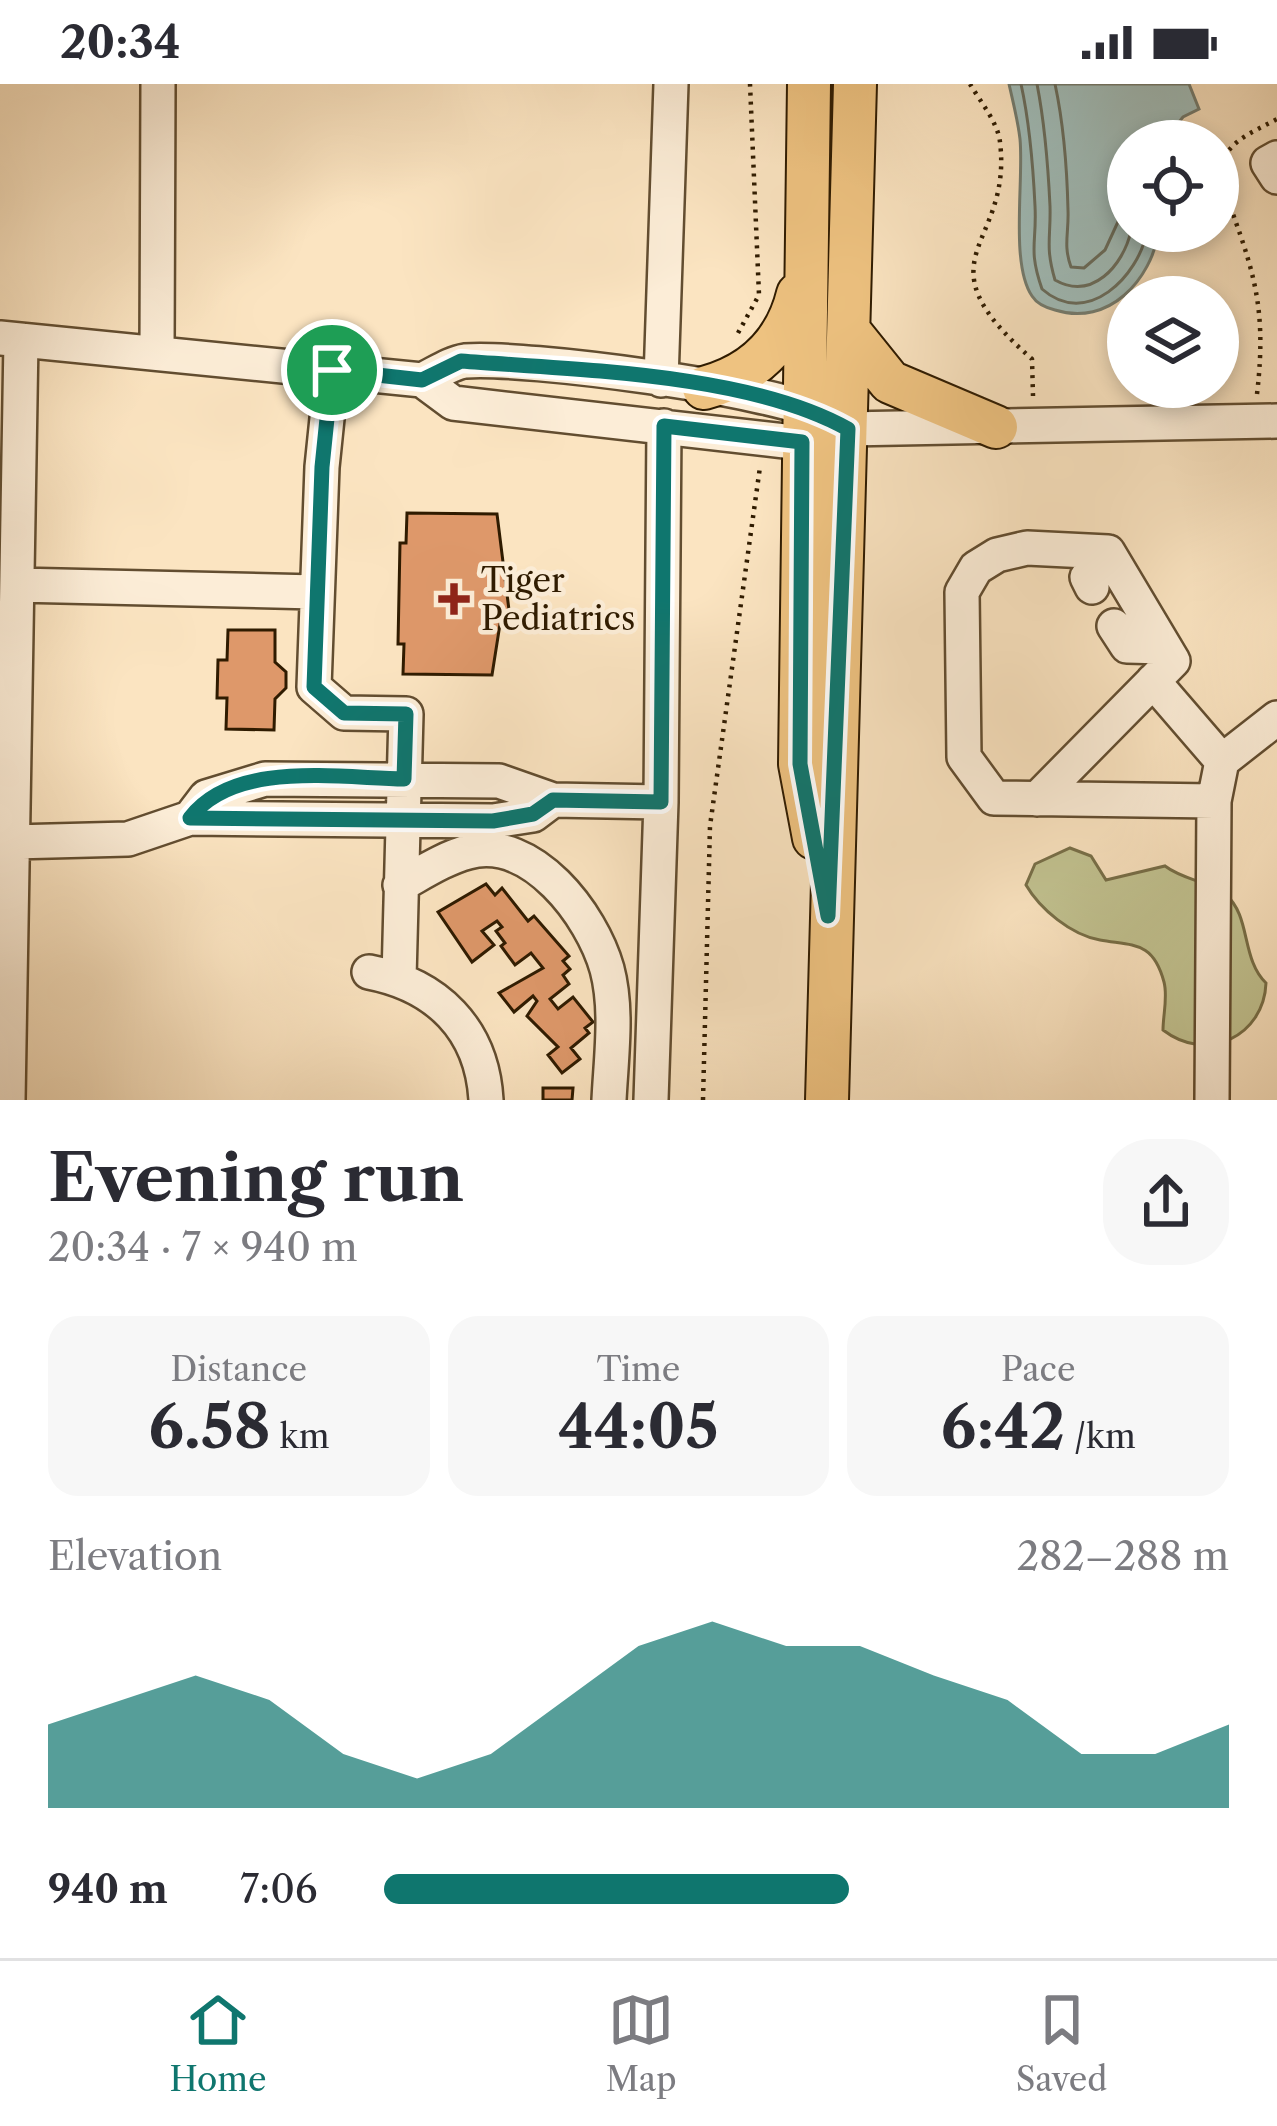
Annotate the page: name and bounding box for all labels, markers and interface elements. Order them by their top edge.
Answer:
text: 20:34 [60,14,181,70]
map controls [1107,120,1239,408]
button: locate [1107,120,1239,252]
button: layers [1107,276,1239,408]
pin [281,319,383,421]
icon: arrive [299,337,365,403]
place label: Tiger Pediatrics [481,560,635,639]
marker: Tiger Pediatrics [438,583,470,615]
text: Evening run [48,1137,464,1218]
button: share [1103,1139,1229,1265]
text: 20:34 · 7 × 940 m [48,1223,358,1271]
text: Distance [171,1349,307,1390]
text: Time [597,1349,680,1390]
text: Pace [1001,1349,1075,1390]
text: 6.58 [148,1390,271,1464]
text: 44:05 [558,1390,719,1464]
text: 6:42 [941,1390,1065,1464]
text: km [271,1416,329,1457]
text: /km [1065,1416,1136,1457]
text: Elevation [48,1532,222,1580]
text: 282–288 m [1017,1532,1229,1580]
text: 940 m [48,1865,168,1913]
text: 7:06 [240,1865,318,1913]
tab: Home [170,1987,267,2100]
tab: Map [606,1987,677,2100]
tab: Saved [1016,1987,1107,2100]

